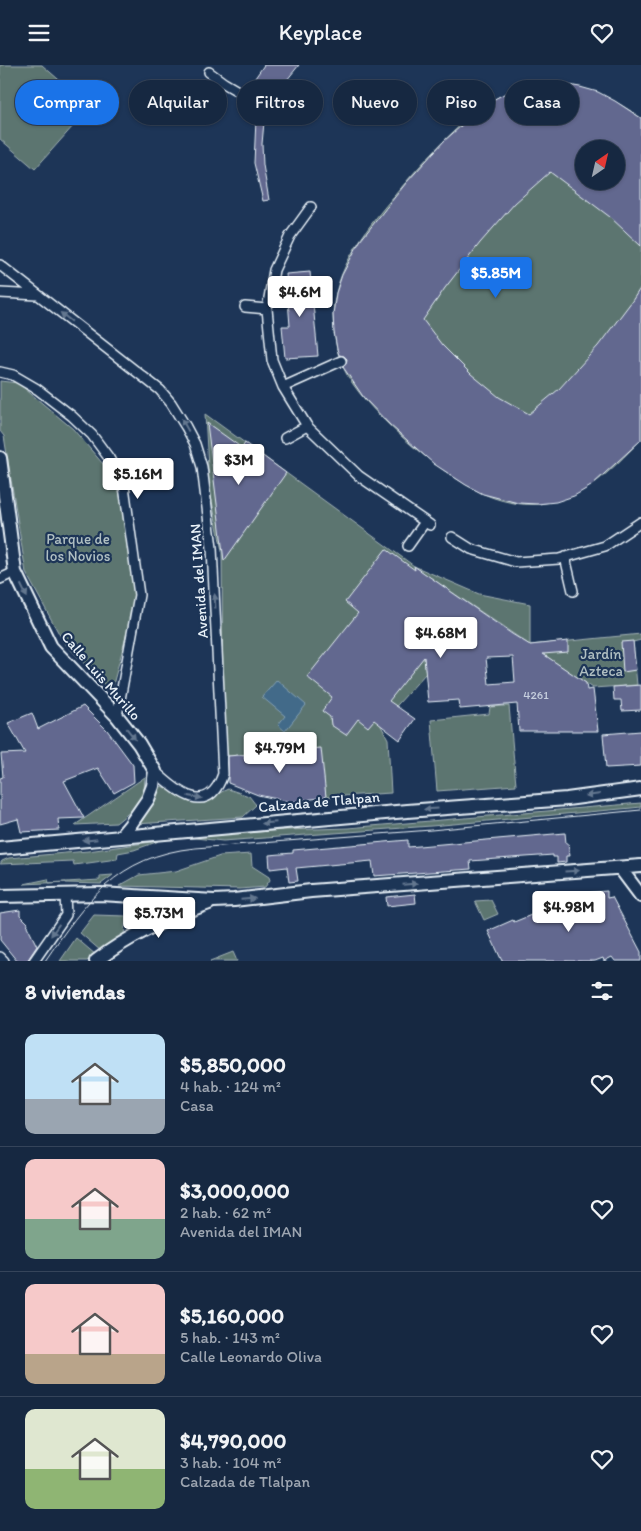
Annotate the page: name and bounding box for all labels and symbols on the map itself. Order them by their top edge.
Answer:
north arrow [575,140,625,190]
pin: $5.85M [455,257,537,299]
pin: $4.6M [265,275,335,318]
one-way arrow [60,311,73,322]
one-way arrow [181,418,189,432]
pin: $3M [215,443,263,486]
pin: $5.16M [97,457,179,500]
street label: Avenida del IMAN [186,523,212,639]
park label: Parque de los Novios [46,530,111,565]
one-way arrow [21,584,29,598]
one-way arrow [210,592,218,608]
pin: $4.68M [400,617,482,659]
street label: Calle Luis Murillo [57,628,145,724]
park label: Jardín Azteca [579,645,623,680]
house number: 4261 [523,688,549,702]
one-way arrow [126,727,136,741]
pin: $4.79M [239,731,321,774]
street label: Calzada de Tlalpan [257,788,381,816]
one-way arrow [584,791,600,799]
one-way arrow [187,793,203,801]
one-way arrow [422,805,438,813]
one-way arrow [261,819,277,827]
one-way arrow [81,836,97,844]
one-way arrow [564,866,580,874]
one-way arrow [402,880,418,888]
pin: $4.98M [528,891,610,933]
one-way arrow [241,894,257,902]
pin: $5.73M [118,897,200,939]
one-way arrow [50,923,60,937]

